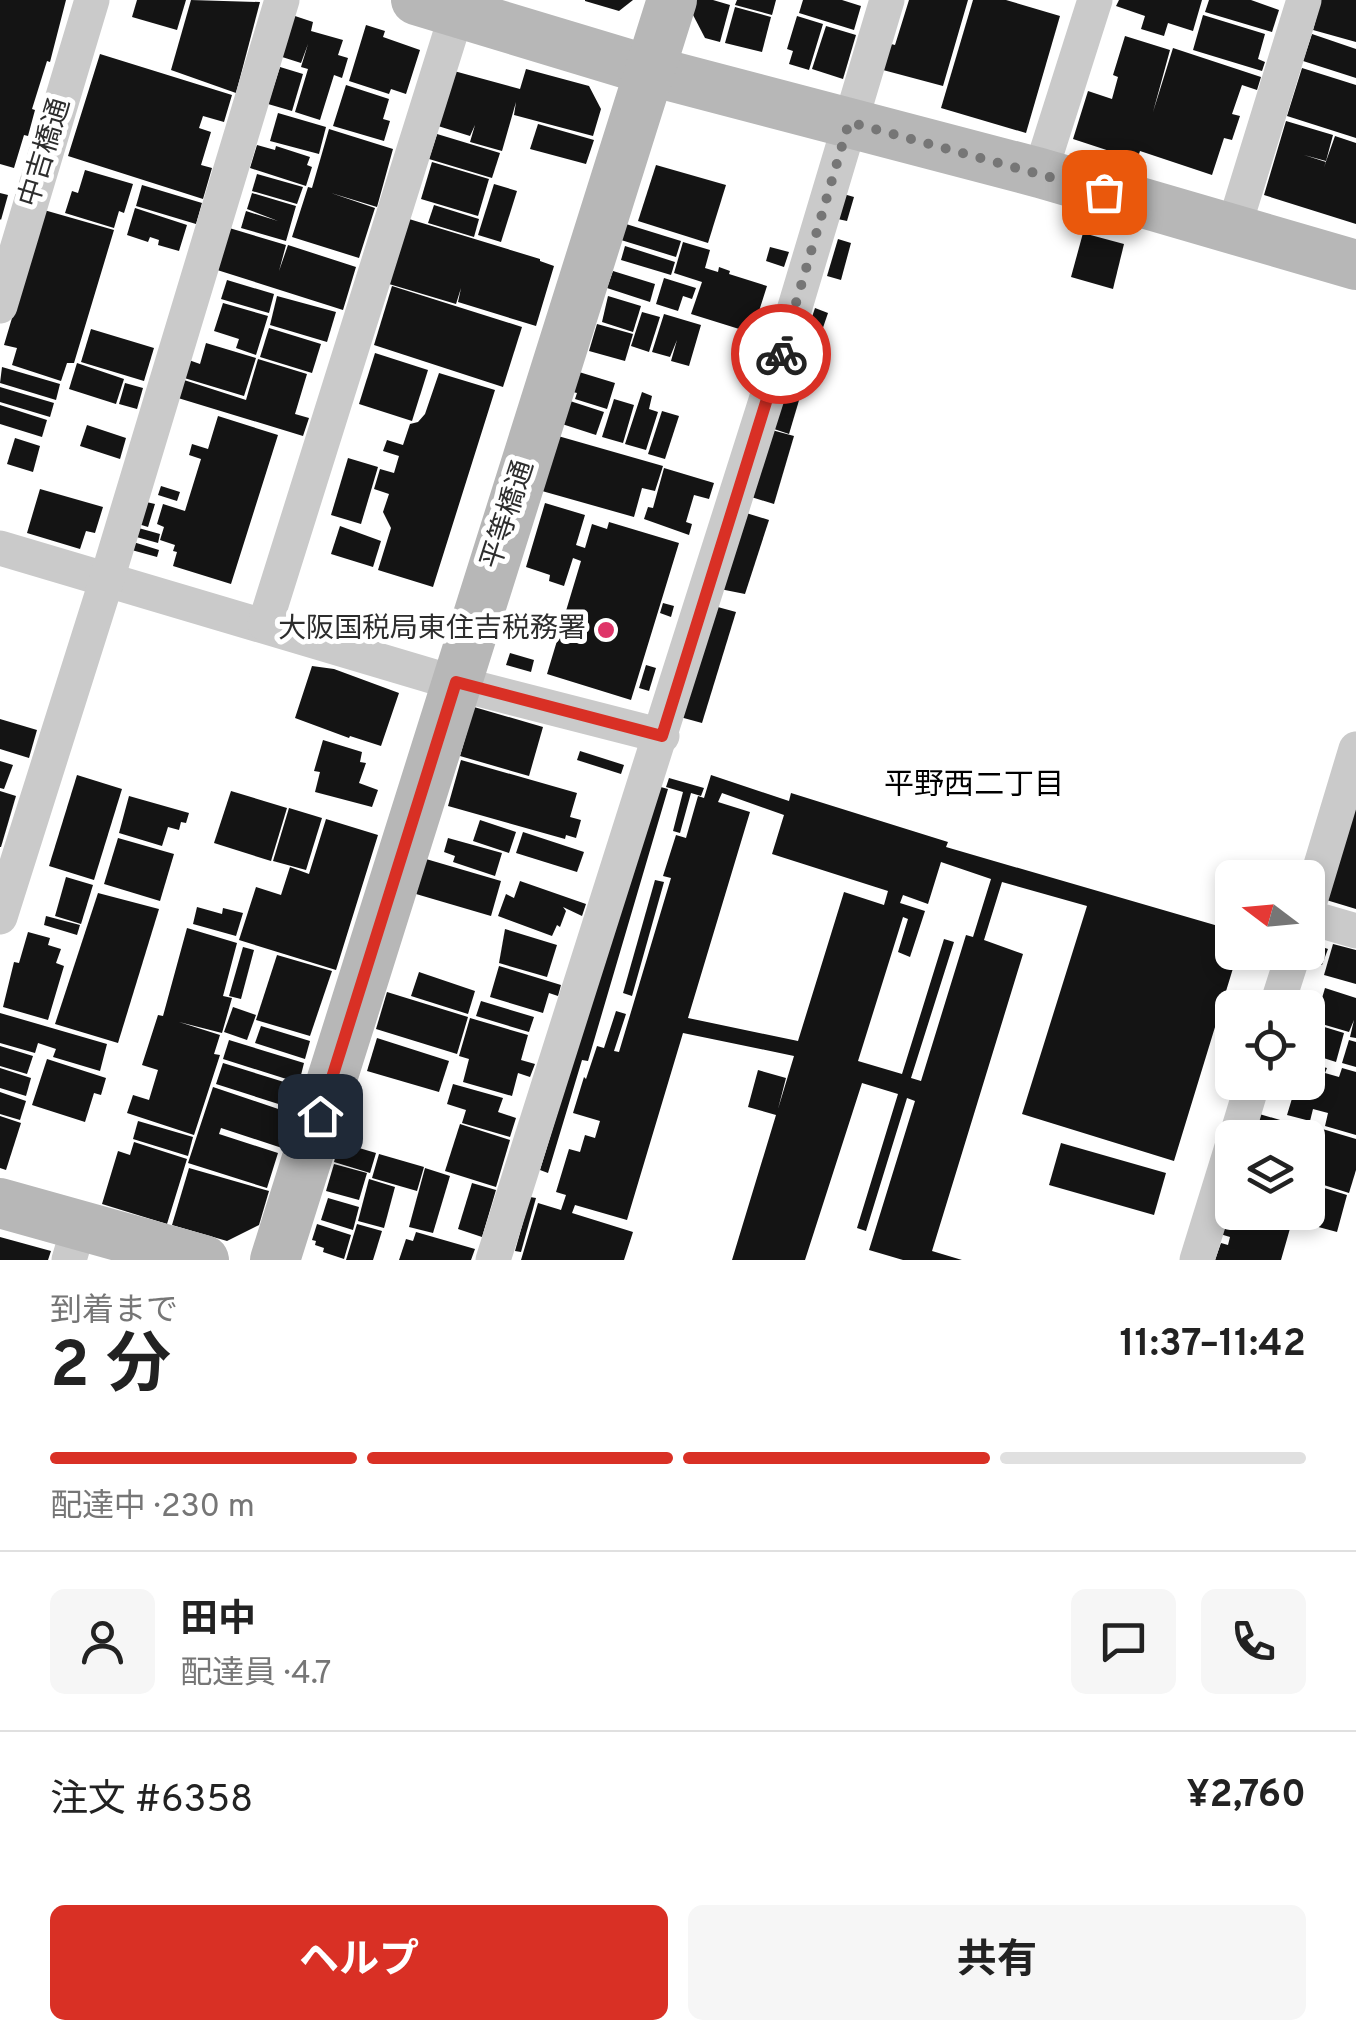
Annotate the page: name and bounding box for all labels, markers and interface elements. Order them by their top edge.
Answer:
street label: 中吉橋通 [12,94,80,212]
pin [1062,150,1147,235]
icon: bag [1077,165,1132,220]
courier [731,304,831,404]
icon: bike [754,327,809,382]
street label: 平等橋通 [475,456,543,574]
place label: 大阪国税局東住吉税務署 [278,612,586,648]
marker: 大阪国税局東住吉税務署 [595,619,617,641]
district label: 平野西二丁目 [884,768,1064,805]
north arrow [1215,860,1325,970]
map controls [1215,860,1325,1230]
button: locate [1215,990,1325,1100]
pin [278,1074,363,1159]
icon: home [293,1089,348,1144]
button: layers [1215,1120,1325,1230]
text: 到着まで [50,1292,178,1332]
text: 11:37–11:42 [1119,1321,1306,1370]
text: 2 分 [50,1328,171,1410]
text: 配達中 · 230 m [50,1488,255,1528]
button: person [50,1589,155,1694]
button: chat [1071,1589,1176,1694]
button: phone [1201,1589,1306,1694]
text: 田中 [180,1597,256,1646]
text: 配達員 · 4.7 [180,1655,332,1695]
text: ¥2,760 [1187,1772,1306,1821]
text: 注文 #6358 [50,1777,253,1826]
button: ヘルプ [50,1905,668,2020]
button: 共有 [688,1905,1306,2020]

